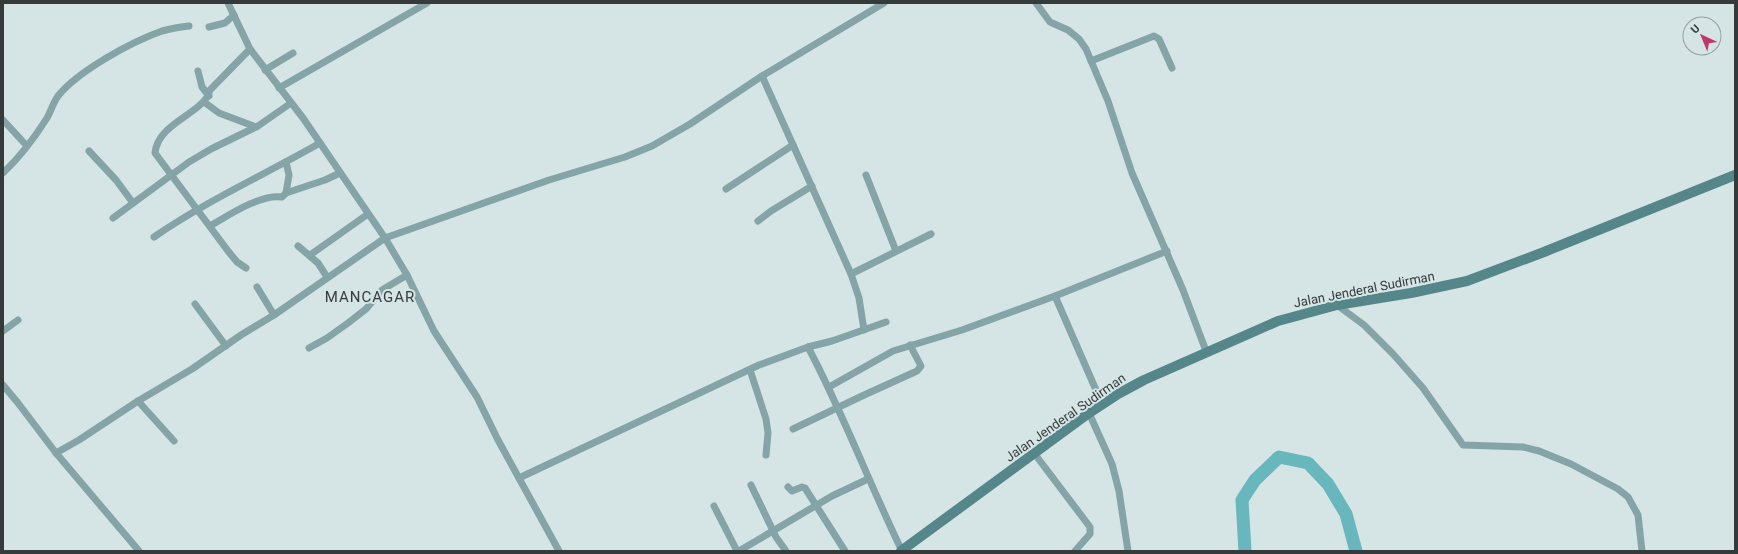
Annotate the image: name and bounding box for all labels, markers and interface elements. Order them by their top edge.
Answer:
north arrow [1682,16,1722,56]
text: U [1688,22,1703,36]
street label: Jalan Jenderal Sudirman [1292,268,1436,311]
district label: MANCAGAR [325,288,415,306]
street label: Jalan Jenderal Sudirman [1002,370,1128,465]

